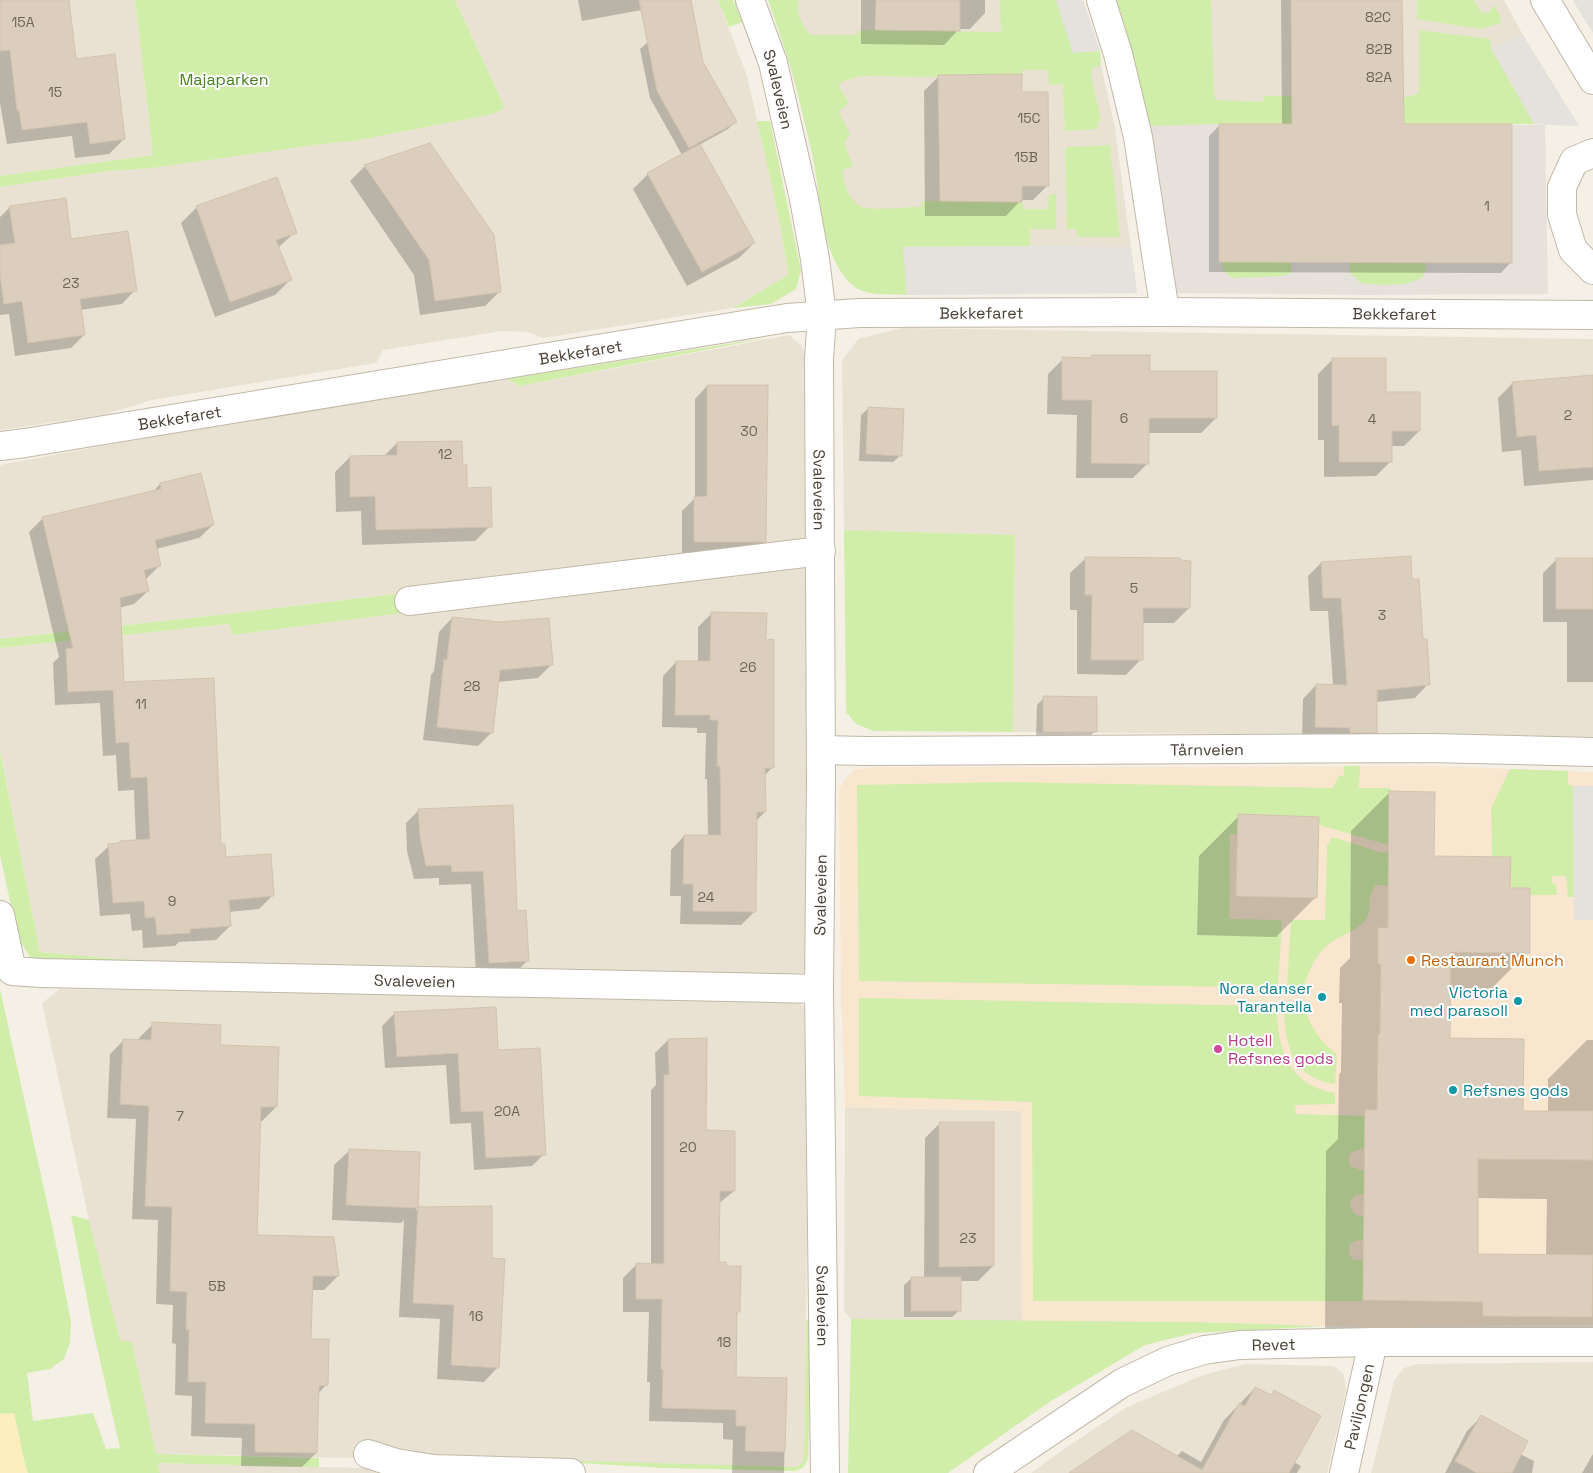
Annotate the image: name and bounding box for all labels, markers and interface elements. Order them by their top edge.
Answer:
house number: 82C [1365,8,1391,26]
house number: 15A [11,13,35,31]
house number: 82B [1366,40,1392,58]
street label: Svaleveien [758,47,798,131]
house number: 82A [1366,68,1392,86]
park label: Majaparken [179,69,269,90]
house number: 15 [48,83,62,101]
house number: 15C [1017,109,1041,127]
house number: 15B [1014,148,1038,166]
house number: 1 [1484,197,1490,215]
house number: 23 [63,274,79,292]
street label: Bekkefaret [939,302,1024,324]
street label: Bekkefaret [1352,303,1437,325]
street label: Bekkefaret [537,335,624,370]
street label: Bekkefaret [136,401,223,435]
house number: 2 [1564,406,1572,424]
house number: 6 [1120,409,1128,427]
house number: 4 [1368,410,1377,428]
house number: 30 [740,422,758,440]
house number: 12 [438,445,452,463]
street label: Svaleveien [808,449,830,531]
house number: 5 [1130,579,1138,597]
house number: 3 [1378,606,1386,624]
house number: 26 [739,658,757,676]
house number: 28 [463,677,481,695]
house number: 11 [135,695,147,713]
street label: Tårnveien [1170,739,1244,760]
street label: Svaleveien [809,854,832,936]
house number: 24 [698,888,715,906]
house number: 9 [168,892,176,910]
place label: Restaurant Munch [1421,950,1564,971]
marker: Restaurant Munch [1405,954,1417,966]
street label: Svaleveien [374,970,456,993]
place label: Nora danser Tarantella [1219,978,1312,1017]
place label: Victoria med parasoll [1410,982,1508,1021]
marker: Nora danser Tarantella [1316,991,1328,1003]
marker: Victoria med parasoll [1512,995,1524,1007]
place label: Hotell Refsnes gods [1228,1030,1333,1069]
marker: Hotell Refsnes gods [1212,1043,1224,1055]
place label: Refsnes gods [1463,1080,1568,1101]
marker: Refsnes gods [1447,1084,1459,1096]
house number: 20A [494,1102,520,1120]
house number: 7 [176,1107,184,1125]
house number: 20 [679,1138,697,1156]
house number: 23 [960,1229,976,1247]
street label: Svaleveien [811,1265,833,1347]
house number: 5B [208,1277,226,1295]
house number: 16 [469,1307,483,1325]
house number: 18 [717,1333,732,1351]
street label: Revet [1251,1334,1296,1356]
street label: Paviljongen [1339,1362,1379,1452]

